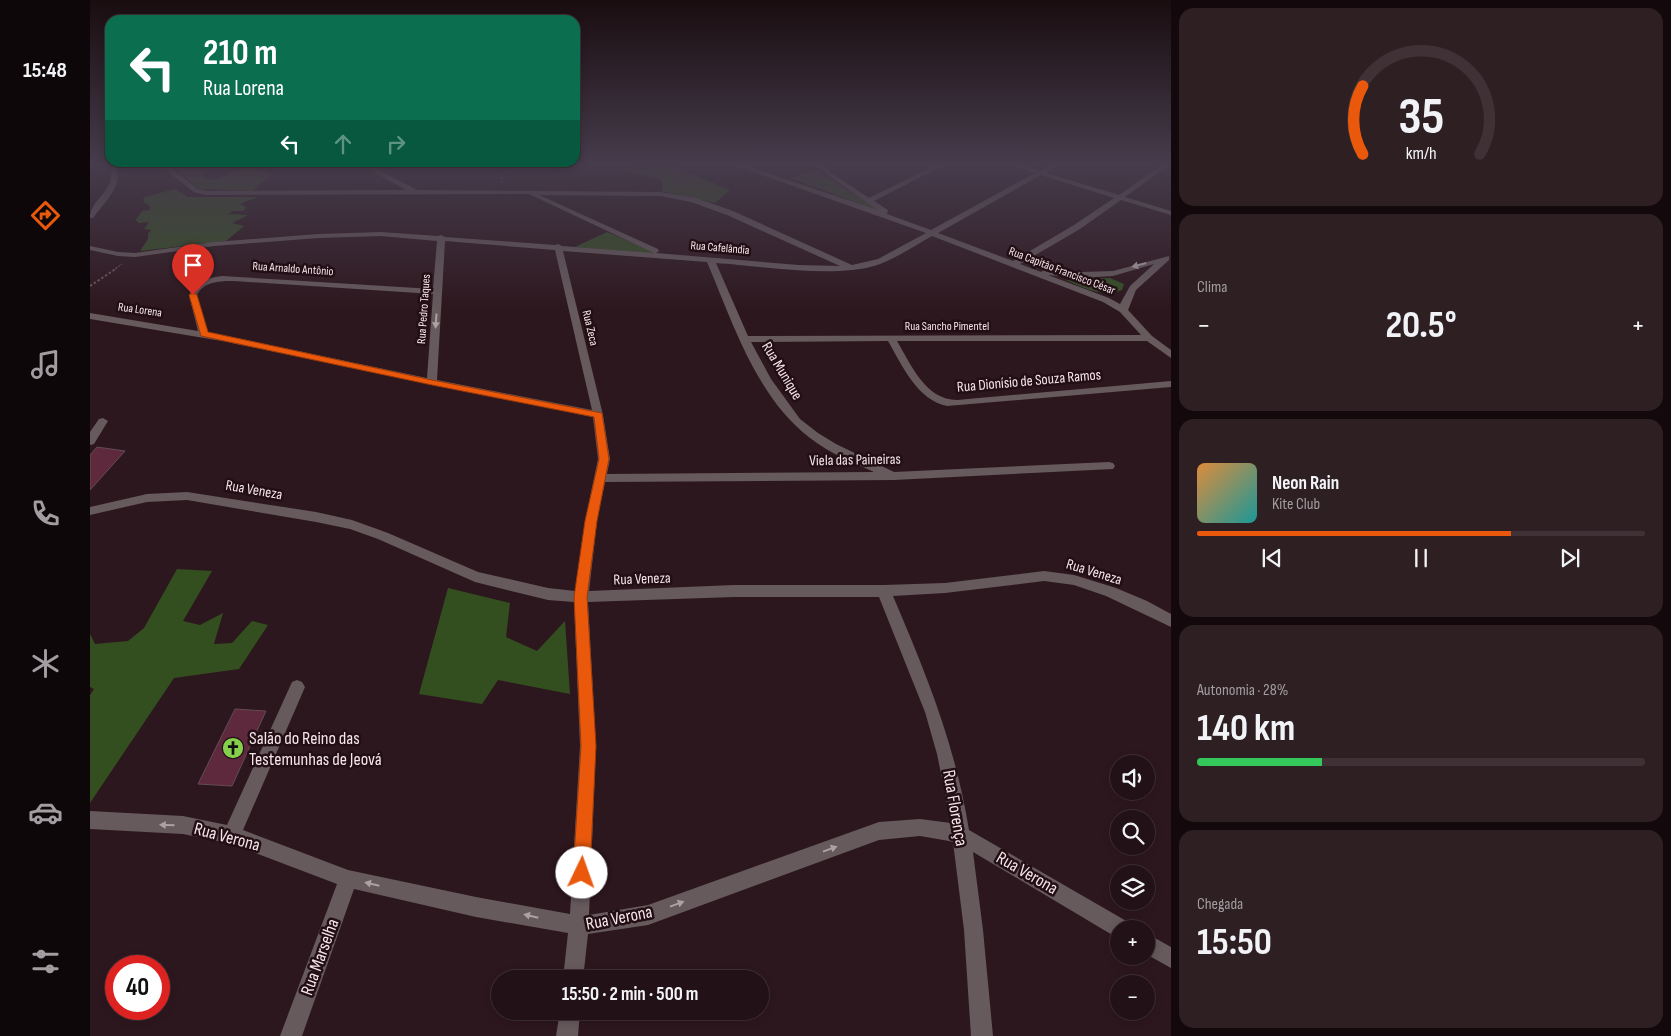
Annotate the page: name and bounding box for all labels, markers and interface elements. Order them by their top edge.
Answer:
text: 210 m [203,32,277,75]
icon: left [120,35,185,100]
text: 15:48 [23,57,67,84]
text: Rua Lorena [203,75,284,102]
text: 35 [1398,86,1444,149]
icon: left [276,130,304,158]
icon: ahead [329,130,357,158]
icon: right [382,130,410,158]
text: km/h [1406,143,1436,164]
icon: directions [28,198,63,233]
street label: Rua Cafelândia [690,238,751,258]
pin [172,244,214,295]
street label: Rua Capitão Francisco César [1007,244,1118,298]
icon: arrive [179,251,207,279]
street label: Rua Arnaldo Antônio [252,259,334,279]
one-way arrow [1132,261,1147,269]
street label: Rua Pedro Taques [414,274,434,344]
text: Clima [1197,278,1227,297]
street label: Rua Lorena [117,299,163,321]
text: 20.5° [1385,303,1457,348]
street label: Rua Zeca [579,309,601,348]
text: − [1197,309,1211,342]
text: + [1631,309,1645,342]
one-way arrow [431,313,439,329]
street label: Rua Sancho Pimentel [905,319,989,334]
street label: Rua Munique [757,339,807,403]
icon: music [28,347,63,382]
street label: Rua Dionísio de Souza Ramos [956,365,1102,397]
street label: Viela das Paineiras [809,450,901,470]
text: Neon Rain [1272,472,1339,495]
street label: Rua Veneza [224,476,284,504]
text: Kite Club [1272,495,1320,514]
icon: phone [28,496,63,531]
icon: previous [1258,544,1286,572]
icon: pause [1407,544,1435,572]
icon: next [1556,544,1584,572]
street label: Rua Veneza [1064,555,1124,590]
street label: Rua Veneza [613,568,671,589]
icon: climate [28,646,63,681]
text: Autonomia · 28% [1197,681,1288,700]
text: 140 km [1197,706,1295,751]
place label: Salão do Reino das Testemunhas de Jeová [249,728,382,770]
church icon: Salão do Reino das Testemunhas de Jeová [221,736,245,760]
map controls [1110,755,1155,1020]
button: sound [1110,755,1155,800]
street label: Rua Florença [938,768,972,848]
icon: car [28,795,63,830]
button: search [1110,810,1155,855]
street label: Rua Verona [192,818,262,856]
one-way arrow [158,821,174,829]
one-way arrow [823,844,838,852]
position arrow [555,846,607,898]
street label: Rua Verona [993,847,1061,899]
button: layers [1110,865,1155,910]
one-way arrow [365,880,380,888]
text: Chegada [1197,895,1243,914]
one-way arrow [670,900,685,907]
street label: Rua Verona [584,901,654,935]
one-way arrow [524,912,539,920]
street label: Rua Marselha [296,916,344,998]
button: + [1110,920,1155,965]
text: 15:50 [1197,920,1272,965]
icon: filters [28,944,63,979]
speed limit sign: 40 [105,955,170,1020]
button: − [1110,975,1155,1020]
text: 15:50 · 2 min · 500 m [562,983,698,1006]

